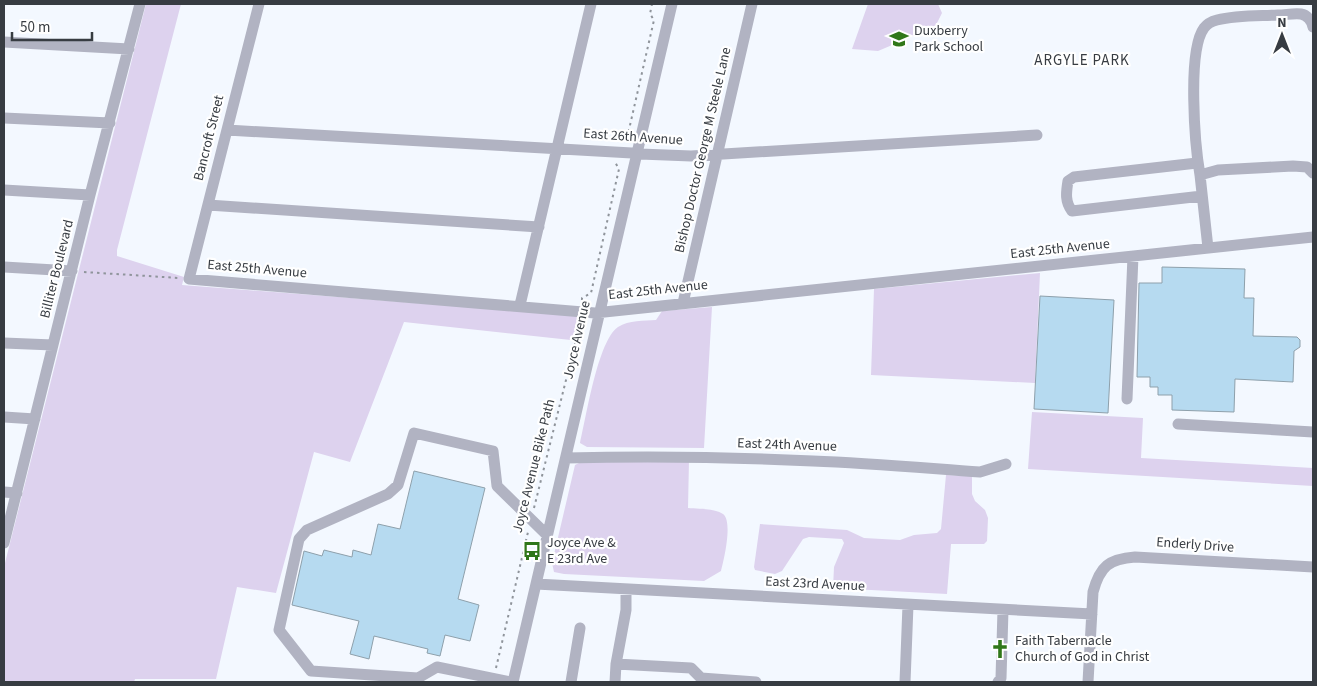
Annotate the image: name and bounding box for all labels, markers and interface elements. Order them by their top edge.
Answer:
scale bar [12,10,92,42]
north arrow [1257,10,1307,60]
text: N [1277,13,1287,33]
text: 50 m [20,17,50,38]
place label: Duxberry Park School [914,21,984,57]
school or university icon: Duxberry Park School [888,28,910,50]
street label: Bishop Doctor George M Steele Lane [670,45,736,255]
district label: ARGYLE PARK [1034,50,1130,71]
street label: Bancroft Street [189,93,229,183]
street label: East 26th Avenue [583,124,684,150]
street label: Billiter Boulevard [35,217,79,321]
street label: East 25th Avenue [1009,234,1111,264]
street label: East 25th Avenue [206,255,308,283]
street label: East 25th Avenue [607,275,709,305]
street label: Joyce Avenue [558,299,596,381]
street label: Joyce Avenue Bike Path [508,397,560,535]
street label: East 24th Avenue [737,433,837,457]
street label: Enderly Drive [1155,532,1235,558]
place label: Joyce Ave & E 23rd Ave [547,533,616,569]
bus stop icon: Joyce Ave & E 23rd Ave [521,540,543,562]
street label: East 23rd Avenue [765,571,865,597]
place label: Faith Tabernacle Church of God in Christ [1015,631,1149,667]
church icon: Faith Tabernacle Church of God in Christ [989,638,1011,660]

